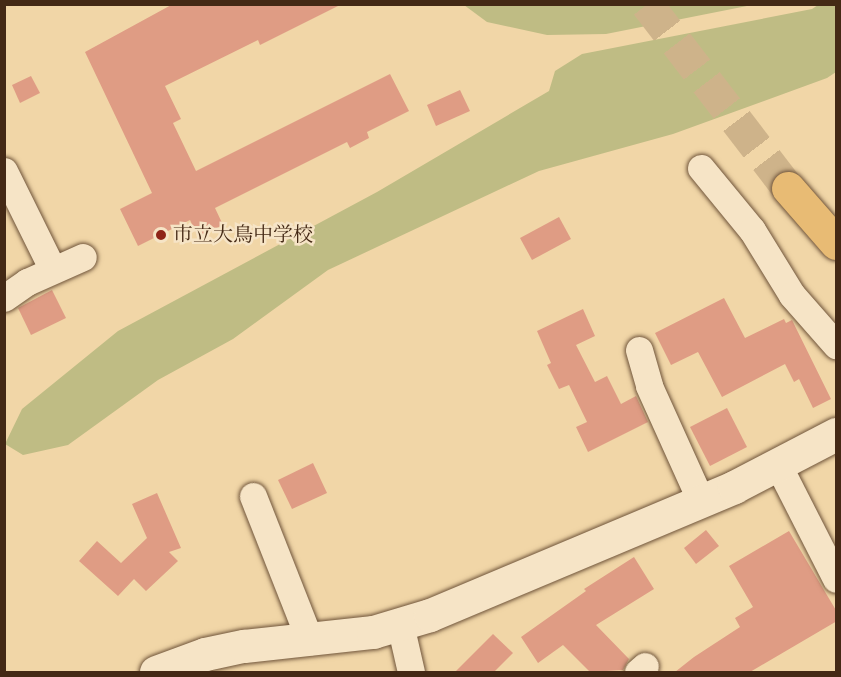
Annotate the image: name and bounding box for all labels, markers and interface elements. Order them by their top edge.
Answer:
place label: 市立大鳥中学校 [173,223,313,247]
marker: 市立大鳥中学校 [154,228,168,242]

